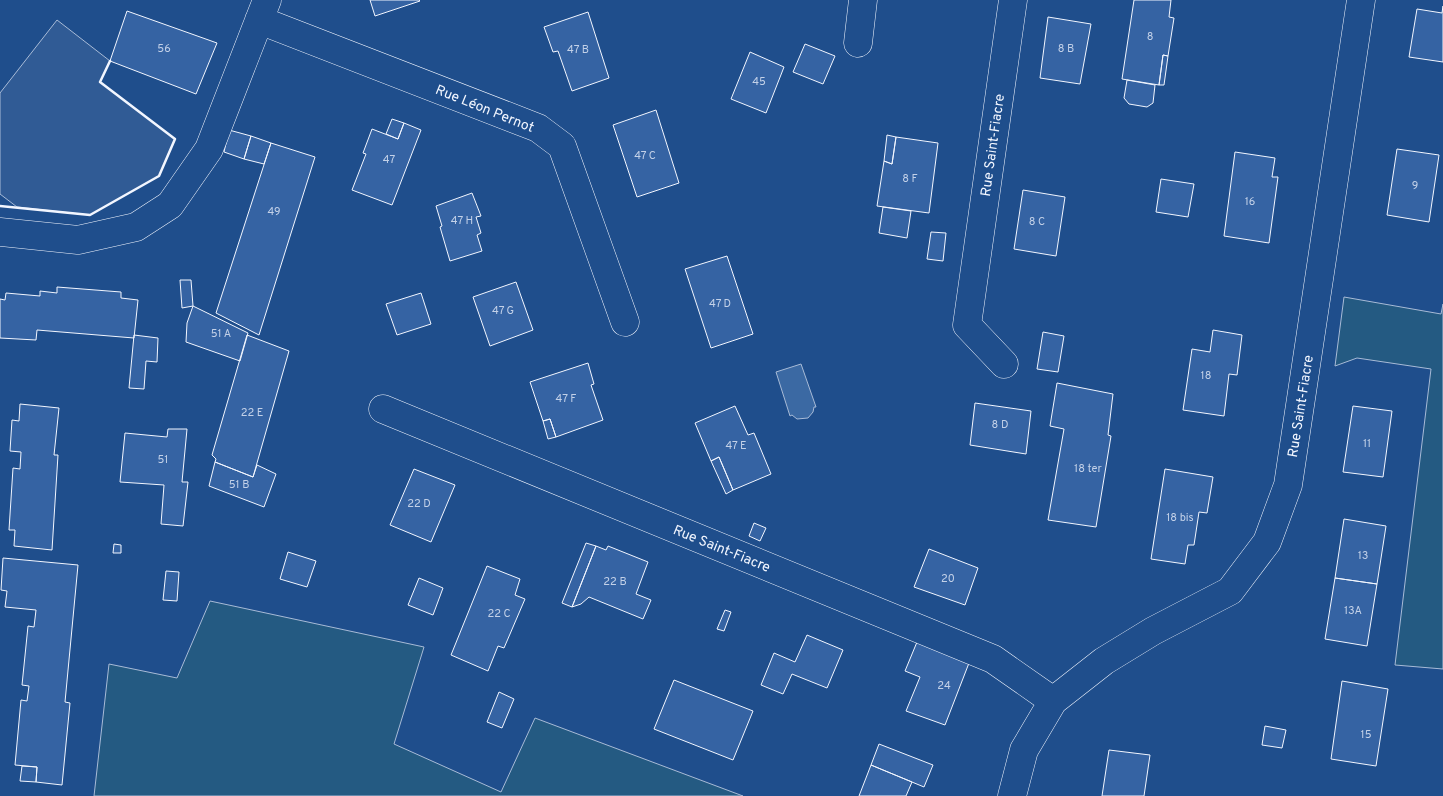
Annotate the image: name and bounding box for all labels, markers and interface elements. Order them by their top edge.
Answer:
house number: 8 [1147,30,1153,44]
house number: 56 [157,42,171,56]
house number: 8 B [1058,42,1074,56]
house number: 47 B [567,43,589,57]
house number: 45 [752,75,766,89]
street label: Rue Léon Pernot [433,82,536,137]
street label: Rue Saint-Fiacre [978,93,1009,198]
house number: 47 C [634,149,656,163]
house number: 47 [383,153,395,167]
house number: 8 F [902,172,918,186]
house number: 9 [1412,179,1418,193]
house number: 16 [1245,195,1255,209]
house number: 49 [267,205,281,219]
house number: 47 H [451,214,473,228]
house number: 8 C [1029,215,1045,229]
house number: 47 D [709,297,731,311]
house number: 47 G [492,304,514,318]
house number: 51 A [211,327,231,341]
street label: Rue Saint-Fiacre [1285,354,1318,459]
house number: 18 [1201,369,1211,383]
house number: 47 F [556,392,576,406]
house number: 22 E [241,406,263,420]
house number: 8 D [992,418,1008,432]
house number: 11 [1363,437,1371,451]
house number: 47 E [725,439,747,453]
house number: 51 [158,453,168,467]
house number: 18 ter [1074,462,1103,476]
house number: 51 B [229,478,249,492]
house number: 22 D [407,497,431,511]
house number: 18 bis [1166,511,1194,525]
street label: Rue Saint-Fiacre [670,522,773,577]
house number: 13 [1358,549,1368,563]
house number: 20 [941,572,955,586]
house number: 22 B [603,575,627,589]
house number: 13A [1344,604,1362,618]
house number: 22 C [487,607,511,621]
house number: 24 [937,679,951,693]
house number: 15 [1361,728,1372,742]

